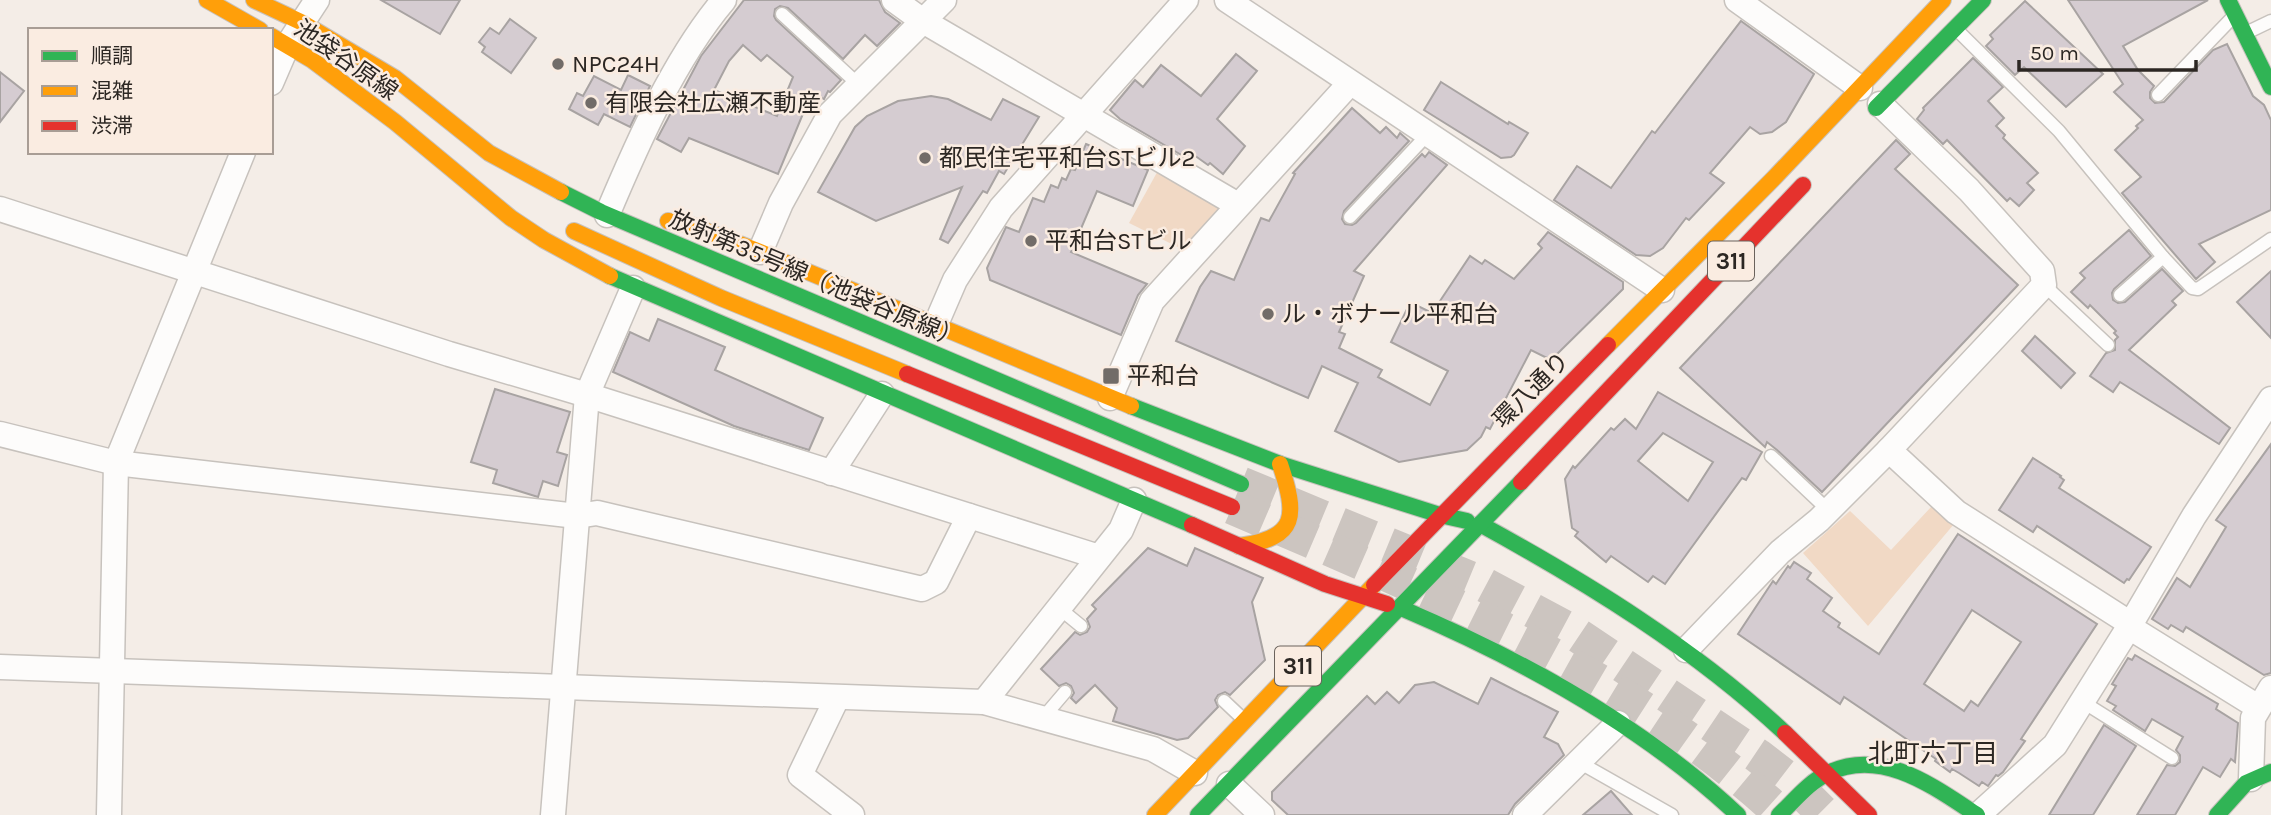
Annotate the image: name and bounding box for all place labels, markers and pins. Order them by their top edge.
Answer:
place label: NPC24H [572,50,660,78]
marker: NPC24H [550,56,566,72]
place label: 有限会社広瀬不動産 [605,89,821,117]
marker: 有限会社広瀬不動産 [583,95,599,111]
place label: 都民住宅平和台STビル2 [939,144,1195,172]
marker: 都民住宅平和台STビル2 [917,150,933,166]
place label: 平和台STビル [1045,227,1192,255]
marker: 平和台STビル [1023,233,1039,249]
place label: ル・ボナール平和台 [1282,300,1498,328]
marker: ル・ボナール平和台 [1260,306,1276,322]
place label: 平和台 [1127,362,1199,390]
marker: 平和台 [1101,366,1121,386]

